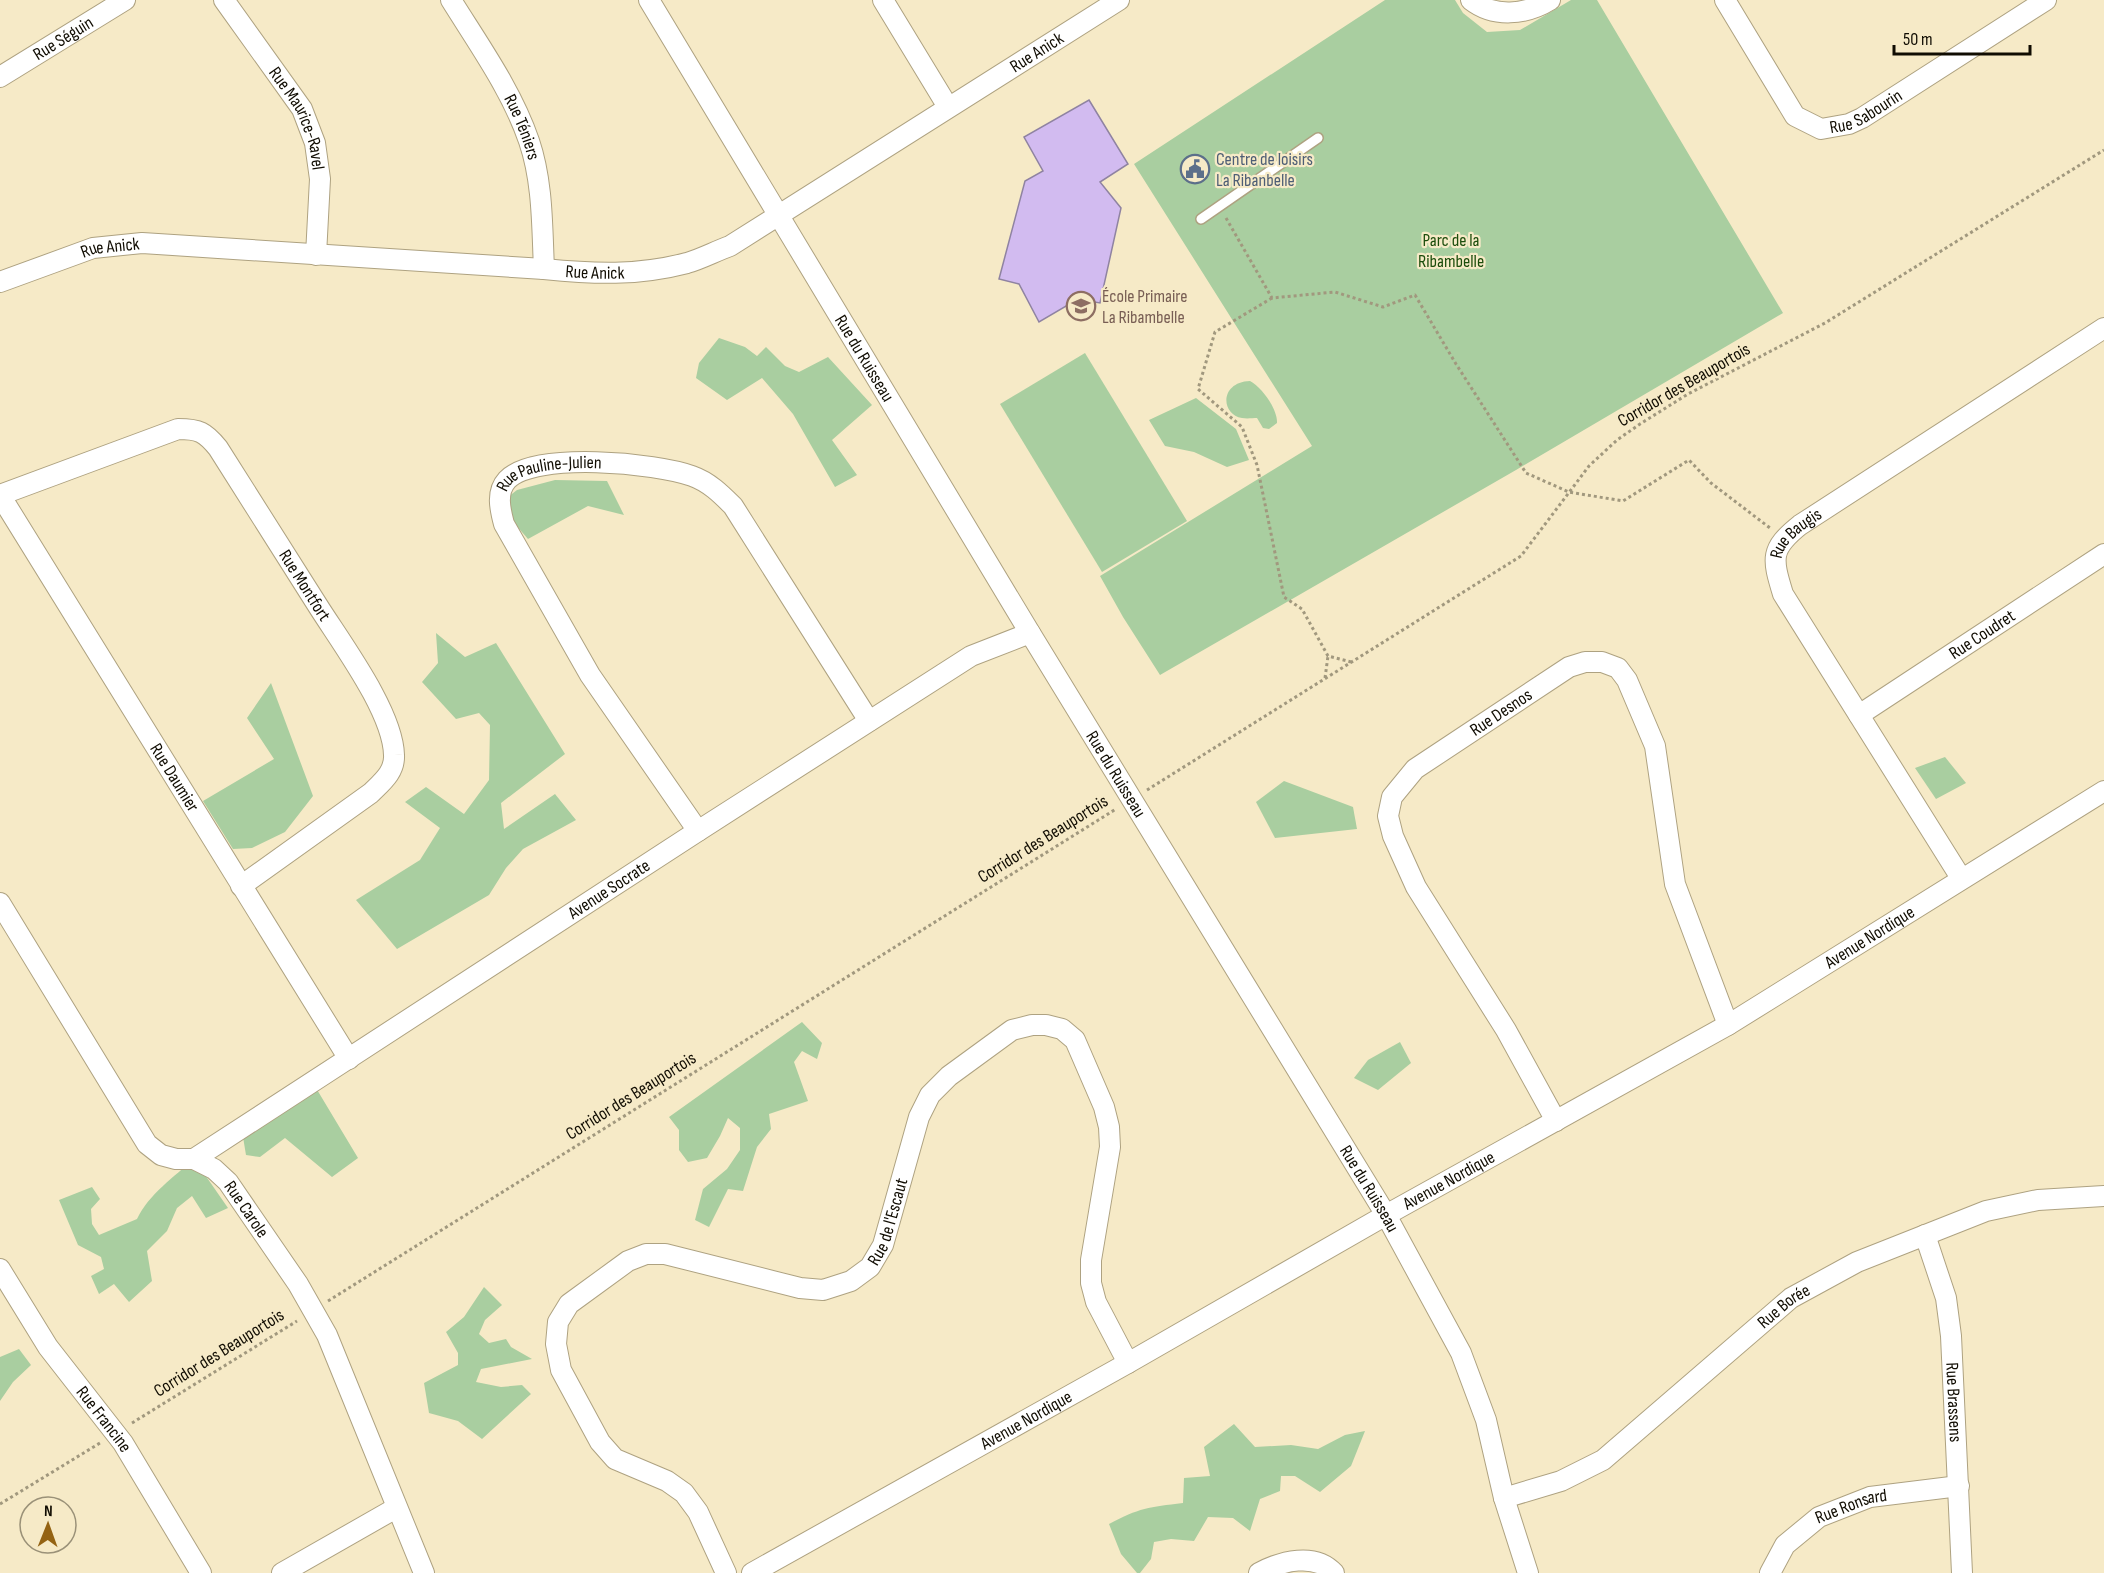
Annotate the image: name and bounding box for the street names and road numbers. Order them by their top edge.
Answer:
street label: Rue Séguin [29,12,97,65]
street label: Rue Anick [1006,27,1067,77]
street label: Rue Maurice-Ravel [265,63,329,171]
street label: Rue Sabourin [1828,85,1906,138]
street label: Rue Téniers [500,90,544,162]
street label: Rue Anick [78,233,141,262]
street label: Rue Anick [565,260,625,283]
street label: Rue du Ruisseau [830,311,899,405]
street label: Corridor des Beauportois [1614,339,1754,431]
street label: Rue Pauline-Julien [491,452,602,495]
street label: Rue Baugis [1765,503,1825,560]
street label: Rue Montfort [275,546,336,625]
street label: Rue Coudret [1945,605,2019,664]
street label: Rue Desnos [1466,684,1536,740]
street label: Rue du Ruisseau [1082,727,1151,821]
street label: Rue Daumier [146,739,204,815]
street label: Corridor des Beauportois [974,791,1112,887]
street label: Avenue Socrate [563,855,654,924]
street label: Avenue Nordique [1820,901,1918,973]
street label: Corridor des Beauportois [562,1048,700,1144]
street label: Rue du Ruisseau [1335,1141,1404,1236]
street label: Avenue Nordique [1398,1146,1498,1214]
street label: Rue de l'Escaut [863,1175,912,1269]
street label: Rue Carole [220,1177,273,1242]
street label: Rue Borée [1753,1279,1813,1333]
street label: Corridor des Beauportois [150,1305,288,1401]
street label: Rue Brassens [1942,1362,1966,1443]
street label: Rue Francine [72,1382,136,1456]
street label: Avenue Nordique [976,1386,1076,1454]
street label: Rue Ronsard [1812,1485,1888,1528]

